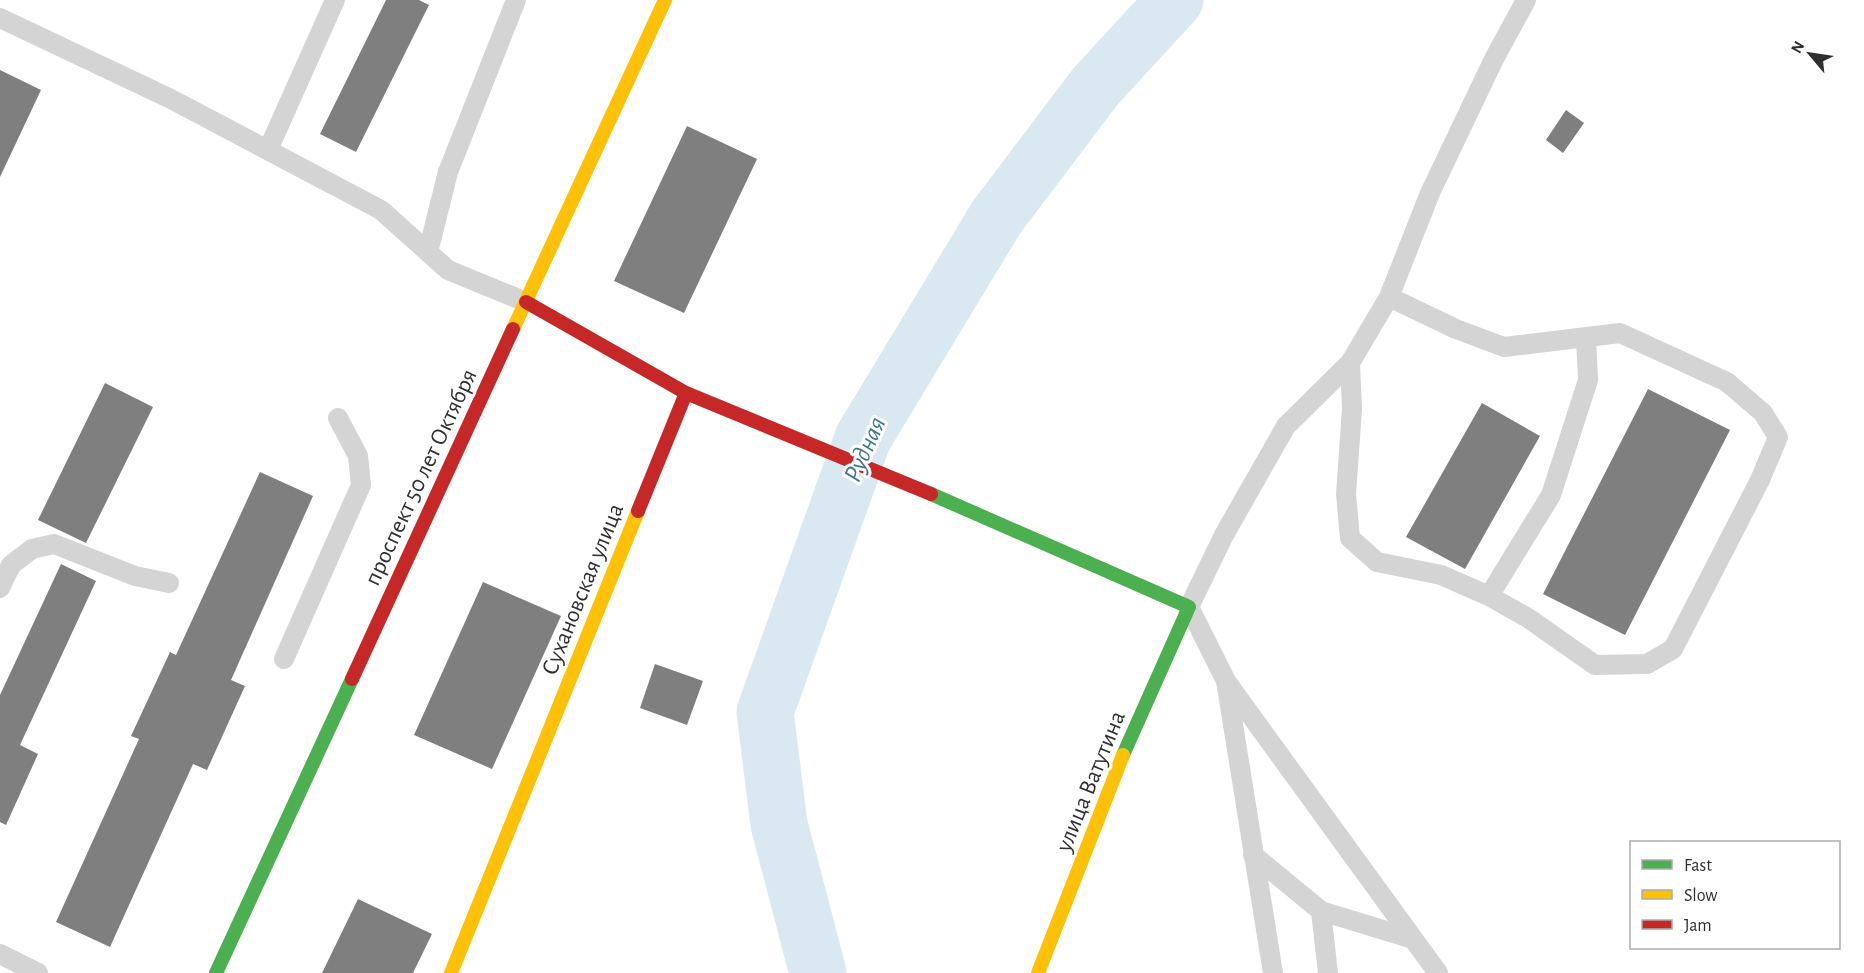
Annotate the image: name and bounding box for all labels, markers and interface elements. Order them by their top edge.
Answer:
north arrow [1780,24,1840,84]
text: N [1788,38,1807,56]
street label: проспект 50 лет Октября [360,366,482,589]
water label: Рудная [839,413,891,486]
street label: Сухановская улица [538,500,628,679]
street label: улица Ватутина [1051,708,1130,856]
legend [1630,841,1840,949]
text: Fast [1684,857,1712,875]
text: Slow [1684,887,1717,905]
text: Jam [1684,917,1712,935]

